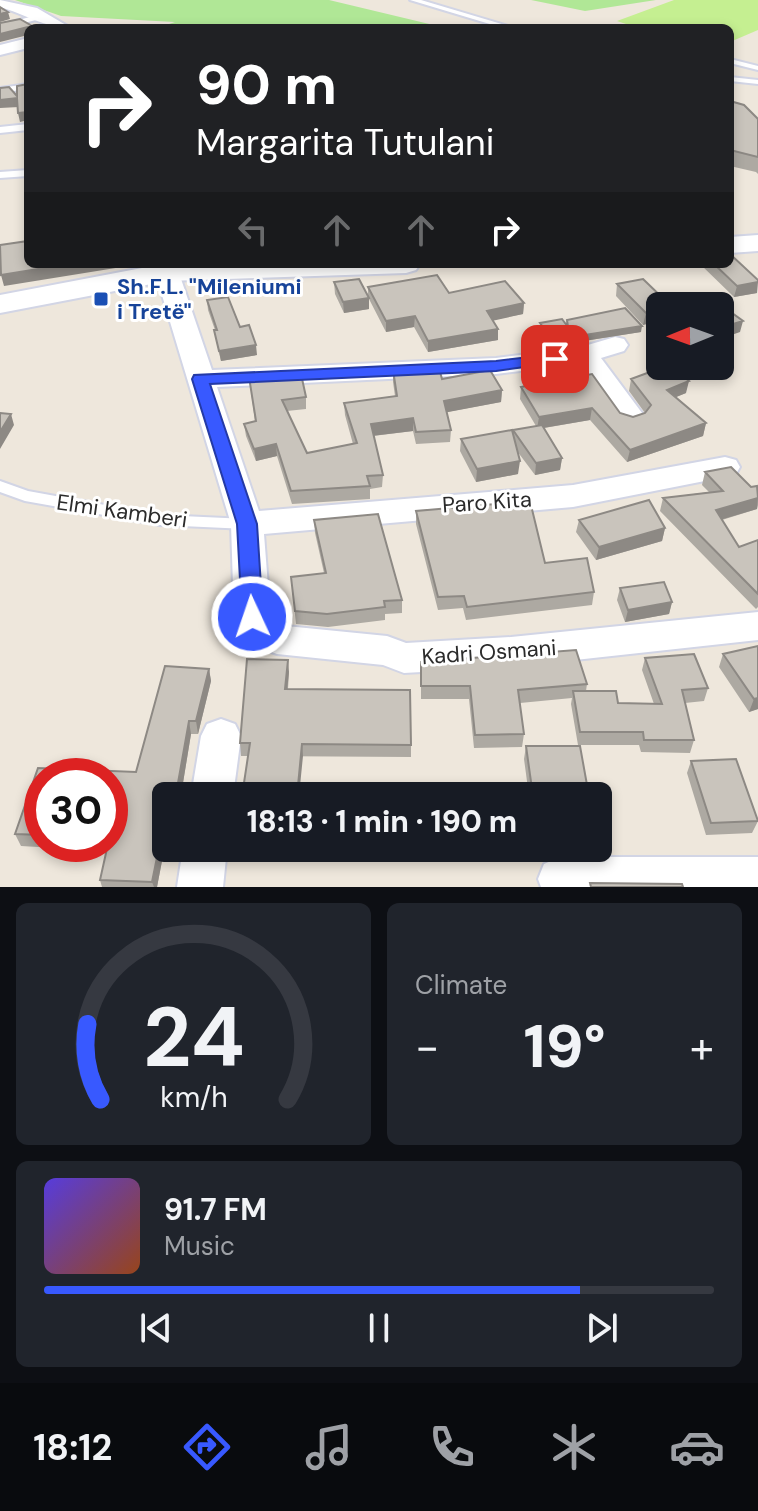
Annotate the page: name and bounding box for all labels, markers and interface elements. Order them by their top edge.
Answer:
text: 90 m [196,48,337,121]
icon: right [64,56,168,160]
text: Margarita Tutulani [196,119,494,166]
icon: left [231,208,275,252]
icon: ahead [315,208,359,252]
icon: ahead [399,208,443,252]
icon: right [483,208,527,252]
place label: Sh.F.L. "Mileniumi i Tretë" [117,272,301,326]
marker: Sh.F.L. "Mileniumi i Tretë" [92,290,110,308]
north arrow [646,292,734,380]
map controls [646,292,734,380]
pin [521,325,589,393]
icon: arrive [533,337,577,381]
street label: Paro Kita [441,484,533,520]
street label: Elmi Kamberi [55,487,189,535]
position arrow [210,575,294,659]
street label: Kadri Osmani [421,633,557,671]
speed limit sign: 30 [24,758,128,862]
text: 18:13 · 1 min · 190 m [247,802,517,841]
text: Climate [415,968,507,1002]
text: 24 [143,983,244,1092]
text: 19° [523,1007,606,1086]
text: − [415,1018,439,1076]
text: + [690,1018,714,1076]
text: km/h [160,1079,227,1116]
text: 91.7 FM [164,1190,267,1229]
text: Music [164,1229,235,1263]
icon: previous [134,1306,178,1350]
icon: pause [357,1306,401,1350]
icon: next [580,1306,624,1350]
icon: directions [179,1419,235,1475]
icon: music [301,1419,357,1475]
icon: phone [424,1419,480,1475]
icon: climate [546,1419,602,1475]
icon: car [669,1419,725,1475]
text: 18:12 [33,1424,112,1471]

